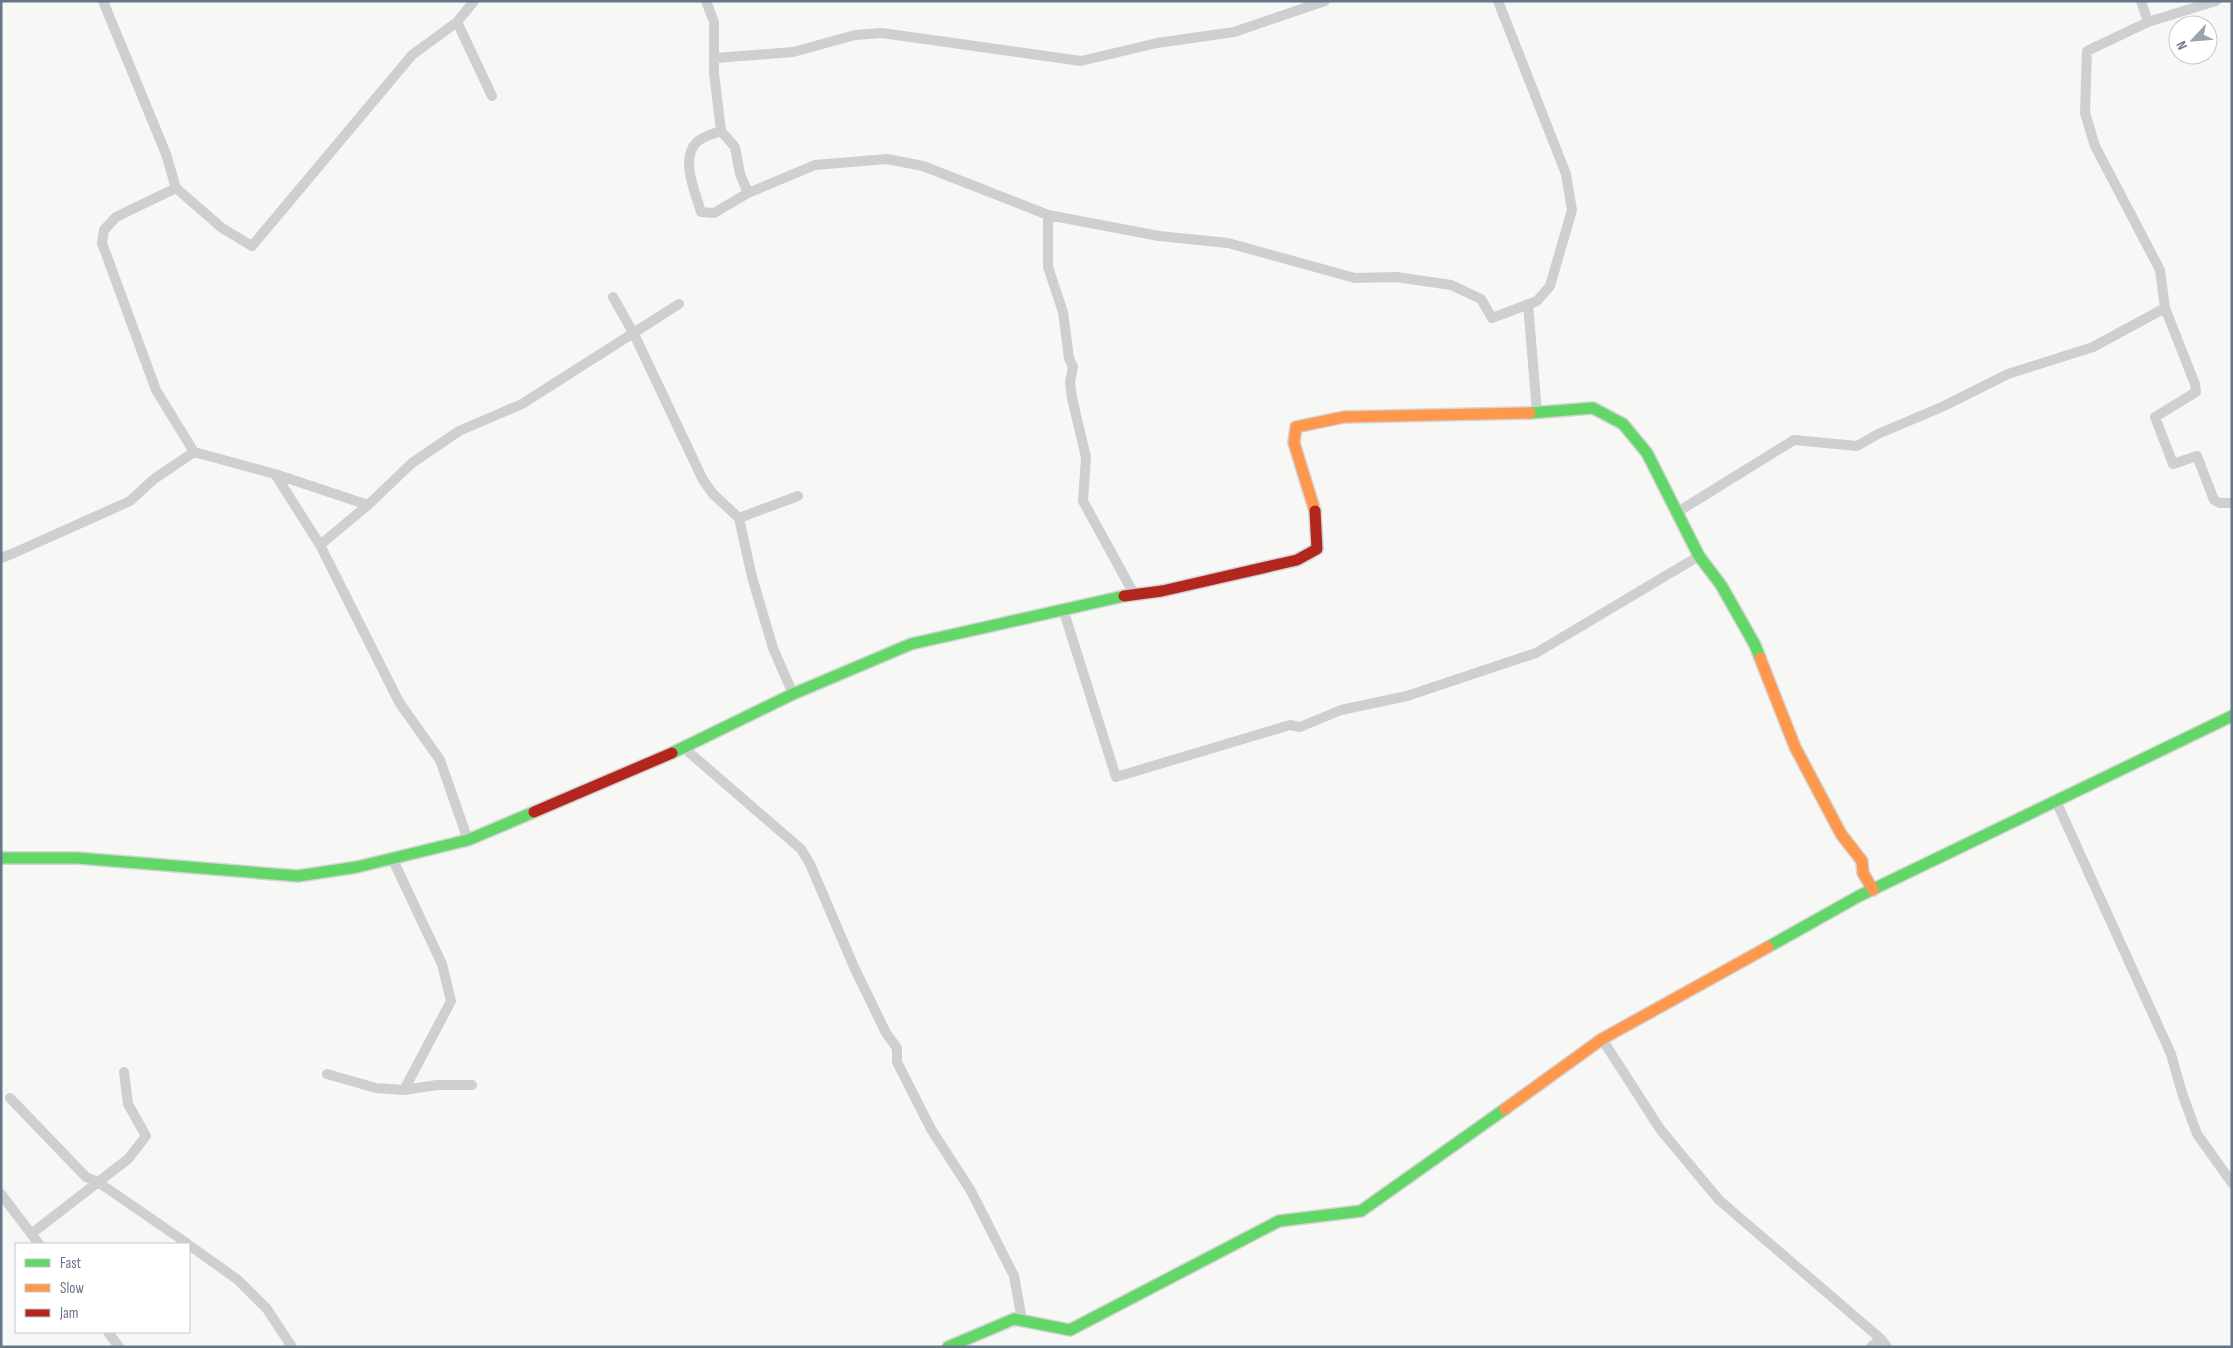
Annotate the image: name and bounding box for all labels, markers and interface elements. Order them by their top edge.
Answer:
north arrow [2168,15,2218,65]
text: N [2172,38,2191,53]
legend [15,1243,190,1333]
text: Fast [60,1254,82,1273]
text: Slow [60,1279,84,1298]
text: Jam [59,1304,78,1323]

